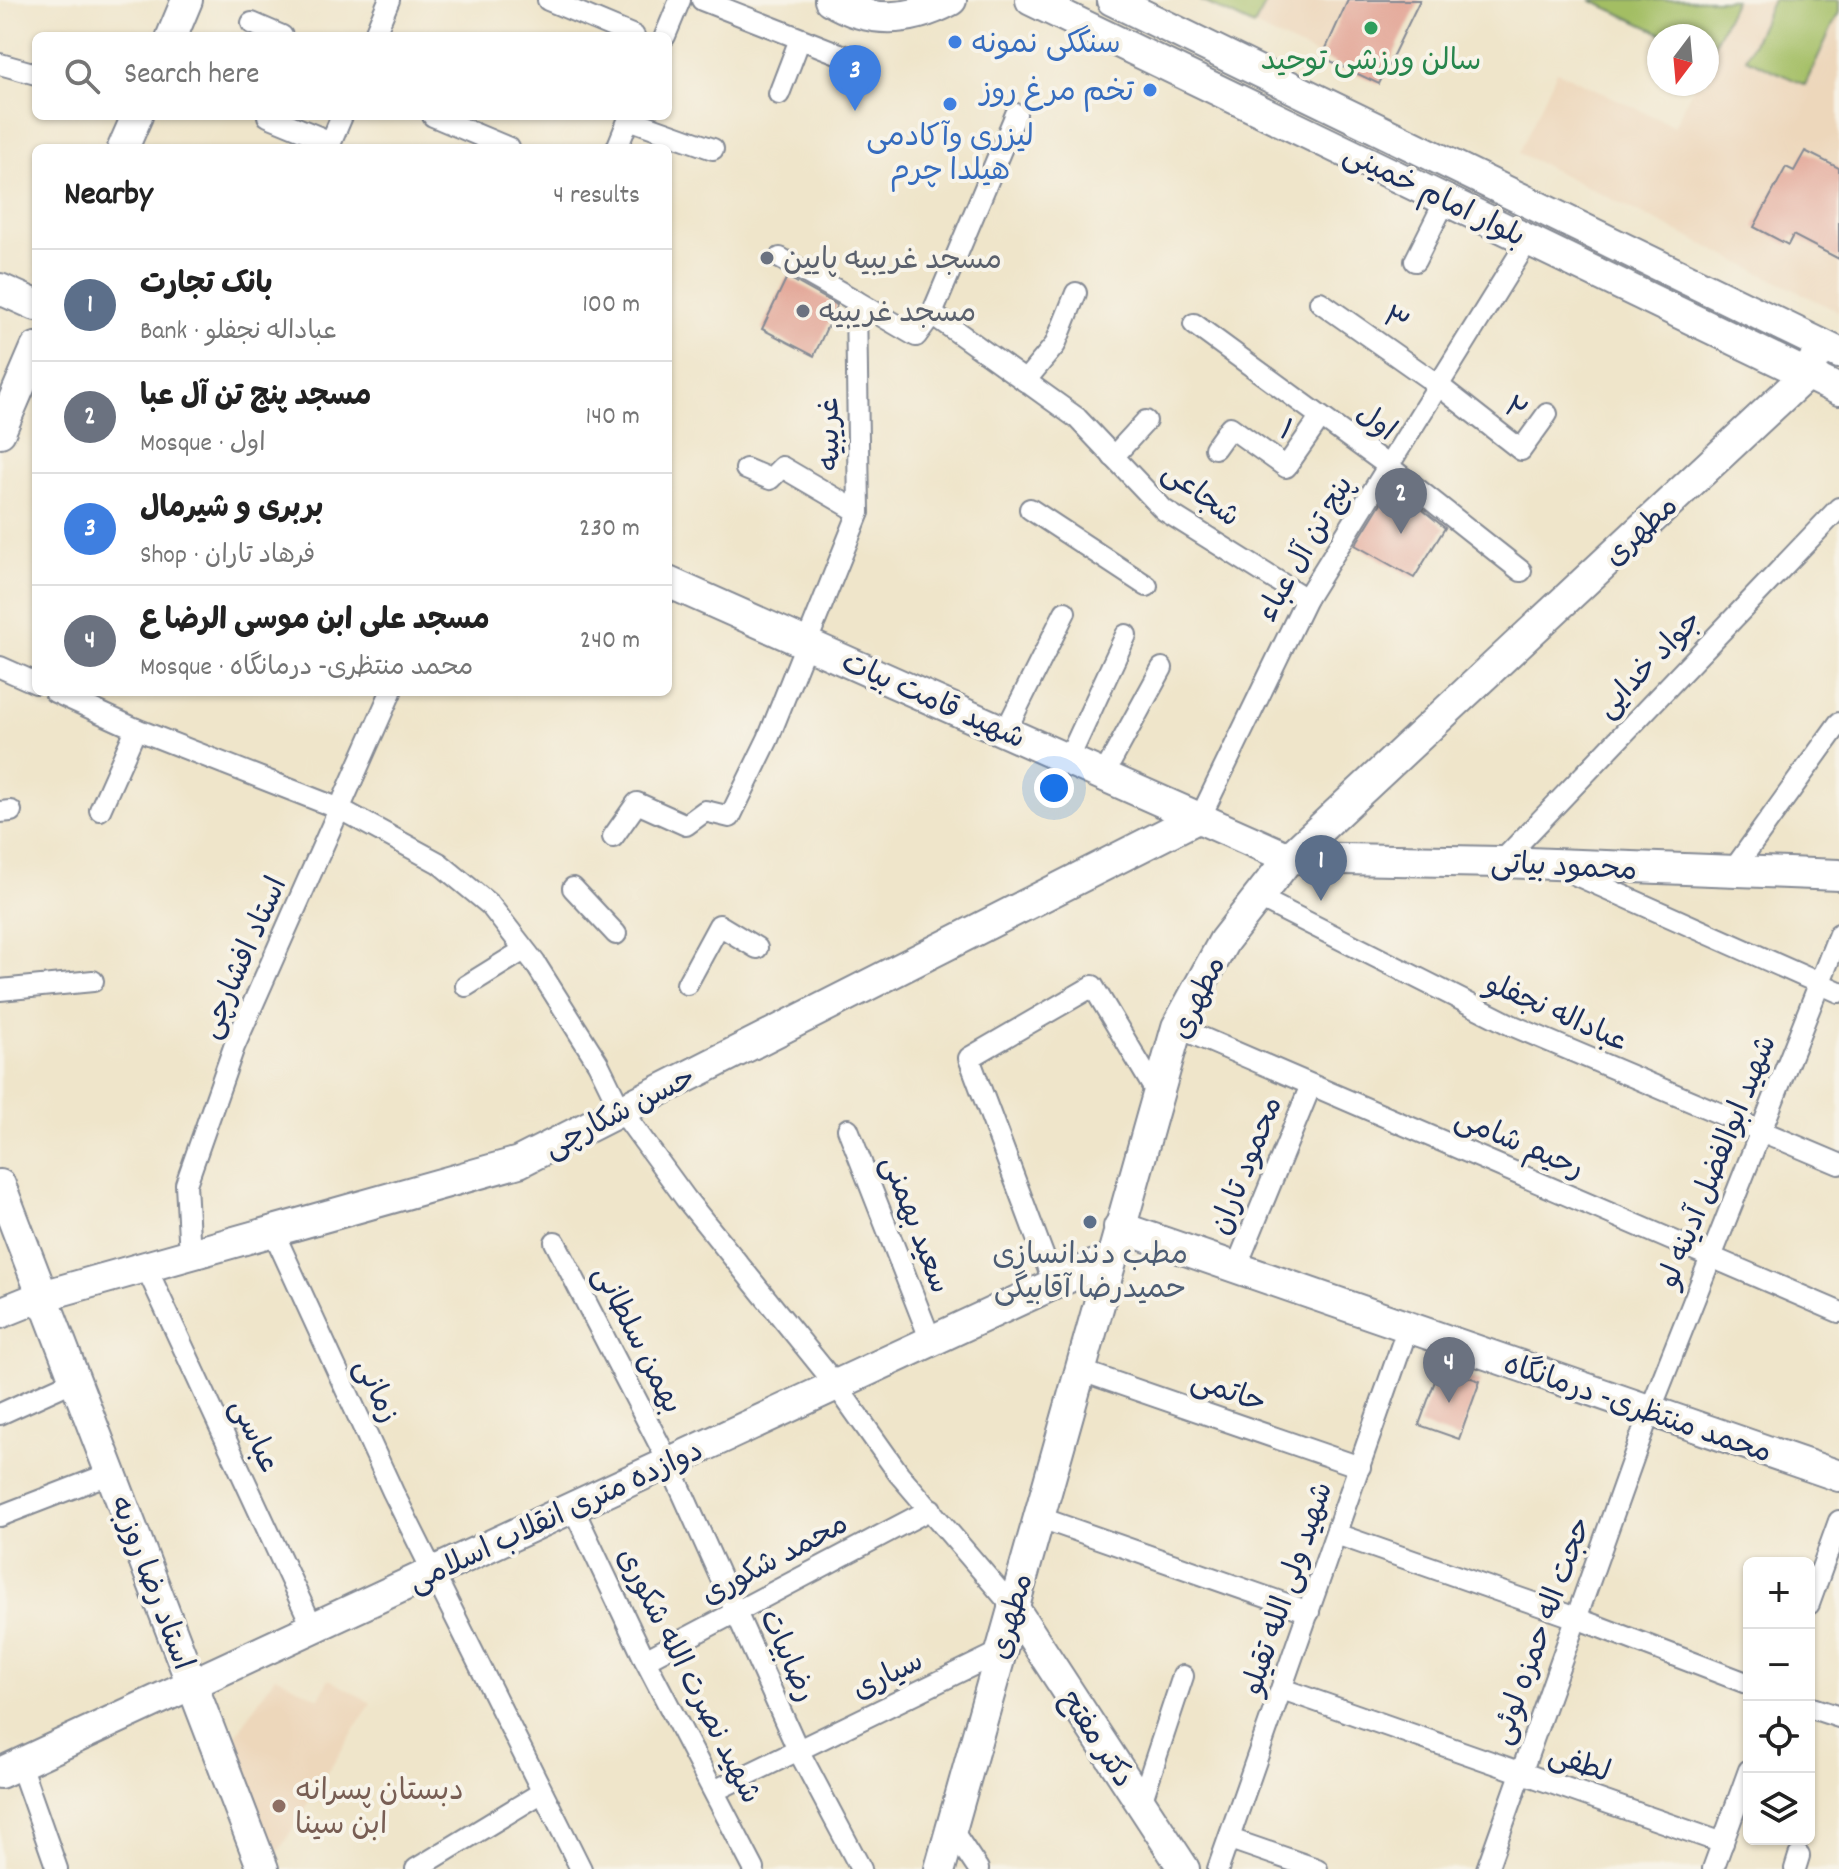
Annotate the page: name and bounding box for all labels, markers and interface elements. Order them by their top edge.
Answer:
marker: سالن ورزشی توحید [1362,19,1380,37]
north arrow [1647,24,1719,96]
place label: سنگکی نمونه [971,25,1121,68]
search box [32,32,672,120]
marker: سنگکی نمونه [946,33,964,51]
place label: سالن ورزشی توحید [1261,42,1481,85]
pin: 3 [829,45,881,111]
icon: search [60,54,104,98]
text: Search here [124,55,260,98]
place label: تخم مرغ روز [977,73,1134,116]
marker: تخم مرغ روز [1141,81,1159,99]
marker: لیزری وآکادمی هیلدا چرم [941,95,959,113]
place label: لیزری وآکادمی هیلدا چرم [866,118,1034,195]
street label: بلوار امام خمینی [1335,135,1531,261]
text: Nearby [64,172,153,221]
text: 4 results [553,178,640,215]
place label: مسجد غریبیه پایین [783,241,1002,284]
marker: مسجد غریبیه پایین [758,249,776,267]
text: بانک تجارت [140,265,273,308]
text: 1 [87,287,93,324]
text: 100 m [582,287,640,324]
place label: مسجد غریبیه [819,294,976,337]
street label: ۳ [1371,298,1416,347]
marker: مسجد غریبیه [794,302,812,320]
text: Bank · عباداله نجفلو [140,314,337,351]
text: مسجد پنج تن آل عبا [140,377,371,420]
street label: ۲ [1492,388,1534,435]
street label: اول [1345,395,1404,454]
street label: غریبیه [810,397,855,471]
text: 2 [84,399,96,436]
text: 140 m [586,399,640,436]
street label: ۱ [1269,412,1300,454]
text: Mosque · اول [140,426,266,463]
street label: شجاعی [1151,453,1247,540]
pin: 2 [1375,468,1427,534]
street label: پنج تن آل عباء [1249,469,1367,631]
street label: مطهری [1596,488,1690,579]
text: بربری و شیرمال [140,489,323,532]
text: 3 [84,511,96,548]
text: 230 m [579,511,640,548]
text: Shop · فرهاد تاران [140,538,315,575]
text: مسجد علی ابن موسی الرضا ع [140,601,490,644]
street label: جواد خدایی [1588,602,1714,730]
text: 4 [85,623,95,660]
text: 240 m [580,623,640,660]
street label: شهید قامت بیات [833,643,1031,763]
text: Mosque · محمد منتظری- درمانگاه [140,650,473,687]
your location [1034,768,1074,808]
pin: 1 [1295,835,1347,901]
street label: محمود بیاتی [1490,844,1638,895]
street label: استاد افشارچی [191,871,301,1047]
street label: مطهری [1162,950,1240,1048]
street label: عباداله نجفلو [1475,964,1633,1066]
street label: شهید ابوالفضل آدینه لو [1649,1030,1791,1298]
street label: حسن شکارچی [538,1058,704,1172]
street label: محمود تاران [1202,1091,1296,1242]
street label: رحیم شامی [1447,1100,1590,1193]
street label: سعید بهمنی [867,1150,959,1301]
marker: مطب دندانسازی حمیدرضا آقابیگی [1081,1213,1099,1231]
place label: مطب دندانسازی حمیدرضا آقابیگی [992,1236,1188,1313]
street label: بهمن سلطانی [579,1259,691,1423]
pin: 4 [1423,1337,1475,1403]
street label: محمد منتظری- درمانگاه [1497,1345,1776,1477]
street label: زمانی [340,1352,408,1431]
street label: حاتمی [1184,1361,1271,1427]
street label: عباسی [216,1393,288,1481]
street label: دوازده متری انقلاب اسلامی [402,1432,711,1606]
street label: شهید ولی الله تقیلو [1233,1477,1347,1704]
street label: استاد رضا روزبه [96,1490,202,1677]
street label: محمد شکوری [695,1505,857,1619]
street label: حجت اله حمزه لوئی [1483,1512,1605,1751]
street label: شهید نصرت الله شکوری [603,1541,769,1813]
map controls [1743,1557,1815,1845]
button: + [1743,1557,1815,1629]
street label: مطهری [982,1569,1047,1665]
street label: رضابیات [745,1603,824,1710]
button: − [1743,1629,1815,1701]
street label: سیاری [846,1642,932,1714]
street label: دکتر مفتح [1047,1683,1142,1798]
button: locate [1743,1701,1815,1773]
street label: لطفی [1542,1736,1615,1797]
place label: دبستان پسرانه ابن سینا [295,1772,464,1849]
button: layers [1743,1773,1815,1845]
marker: دبستان پسرانه ابن سینا [270,1797,288,1815]

